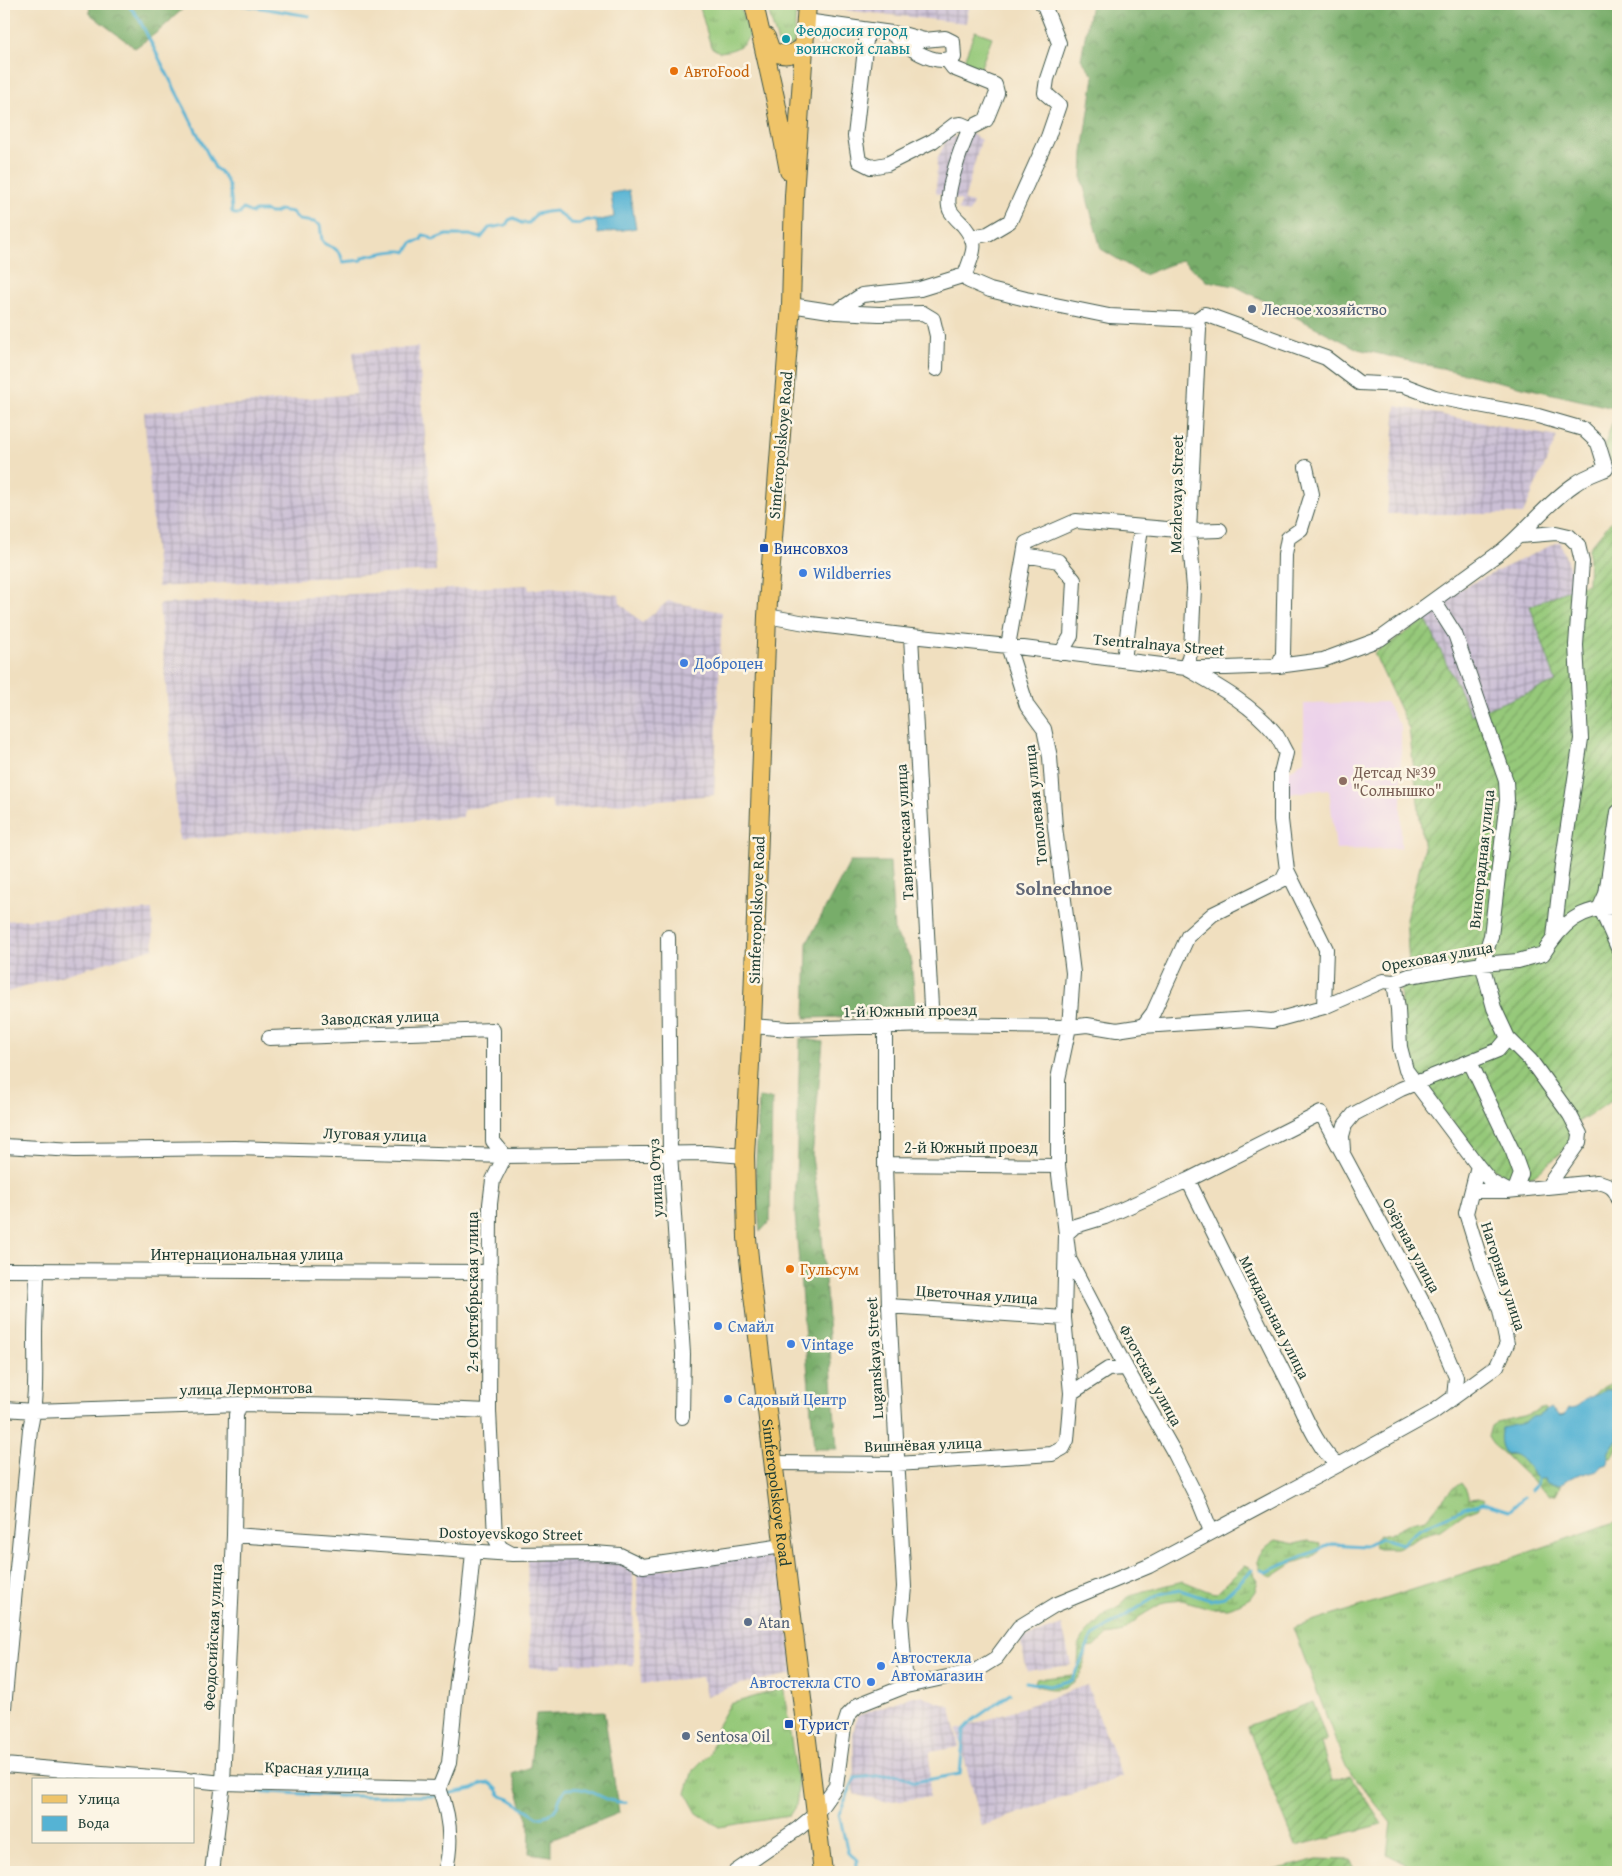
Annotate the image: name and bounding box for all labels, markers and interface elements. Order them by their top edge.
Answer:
place label: Феодосия город воинской славы [796,18,910,60]
marker: Феодосия город воинской славы [780,33,792,45]
place label: АвтоFood [684,59,750,83]
marker: АвтоFood [668,65,680,77]
place label: Лесное хозяйство [1262,297,1387,321]
marker: Лесное хозяйство [1246,303,1258,315]
street label: Simferopolskoye Road [762,370,798,520]
street label: Mezhevaya Street [1163,434,1189,554]
place label: Винсовхоз [774,536,848,560]
marker: Винсовхоз [758,542,770,554]
place label: Wildberries [813,561,891,585]
marker: Wildberries [797,567,809,579]
street label: Tsentralnaya Street [1092,626,1226,662]
place label: Доброцен [693,651,763,675]
marker: Доброцен [678,657,690,669]
street label: Тополевая улица [1017,743,1053,866]
place label: Детсад №39 "Солнышко" [1352,760,1442,802]
street label: Таврическая улица [888,763,920,901]
marker: Детсад №39 "Солнышко" [1337,775,1349,787]
street label: Виноградная улица [1462,788,1500,930]
street label: Simferopolskoye Road [741,835,771,985]
district label: Solnechnoe [1016,874,1112,902]
street label: Ореховая улица [1380,934,1495,978]
street label: 1-й Южный проезд [843,997,978,1023]
street label: Заводская улица [320,1003,440,1031]
street label: Луговая улица [323,1120,428,1148]
street label: 2-й Южный проезд [904,1135,1038,1159]
street label: улица Отуз [641,1138,669,1219]
street label: Озёрная улица [1377,1193,1447,1297]
street label: 2-я Октябрьская улица [460,1211,484,1373]
street label: Нагорная улица [1475,1218,1533,1334]
street label: Интернациональная улица [151,1242,344,1266]
street label: Миндальная улица [1233,1251,1317,1383]
place label: Гульсум [800,1257,859,1281]
marker: Гульсум [784,1263,796,1275]
street label: Цветочная улица [915,1278,1039,1310]
street label: Luganskaya Street [859,1296,889,1420]
place label: Смайл [728,1314,774,1338]
marker: Смайл [712,1320,724,1332]
street label: Флотская улица [1113,1320,1189,1431]
place label: Vintage [801,1332,854,1356]
marker: Vintage [785,1338,797,1350]
street label: улица Лермонтова [178,1375,313,1401]
place label: Садовый Центр [738,1387,847,1411]
marker: Садовый Центр [722,1393,734,1405]
street label: Simferopolskoye Road [756,1417,798,1568]
street label: Вишнёвая улица [864,1430,983,1458]
street label: Dostoyevskogo Street [439,1520,583,1546]
street label: Феодосийская улица [196,1563,228,1711]
place label: Atan [758,1610,790,1634]
marker: Atan [742,1616,754,1628]
place label: Автостекла Автомагазин [891,1645,984,1687]
marker: Автостекла Автомагазин [875,1660,887,1672]
place label: Автостекла СТО [750,1670,861,1694]
marker: Автостекла СТО [865,1676,877,1688]
place label: Турист [799,1712,849,1736]
marker: Турист [783,1718,795,1730]
place label: Sentosa Oil [696,1724,771,1748]
marker: Sentosa Oil [680,1730,692,1742]
street label: Красная улица [264,1754,370,1782]
legend [32,1778,195,1844]
text: Улица [78,1788,121,1809]
text: Вода [78,1812,110,1833]

